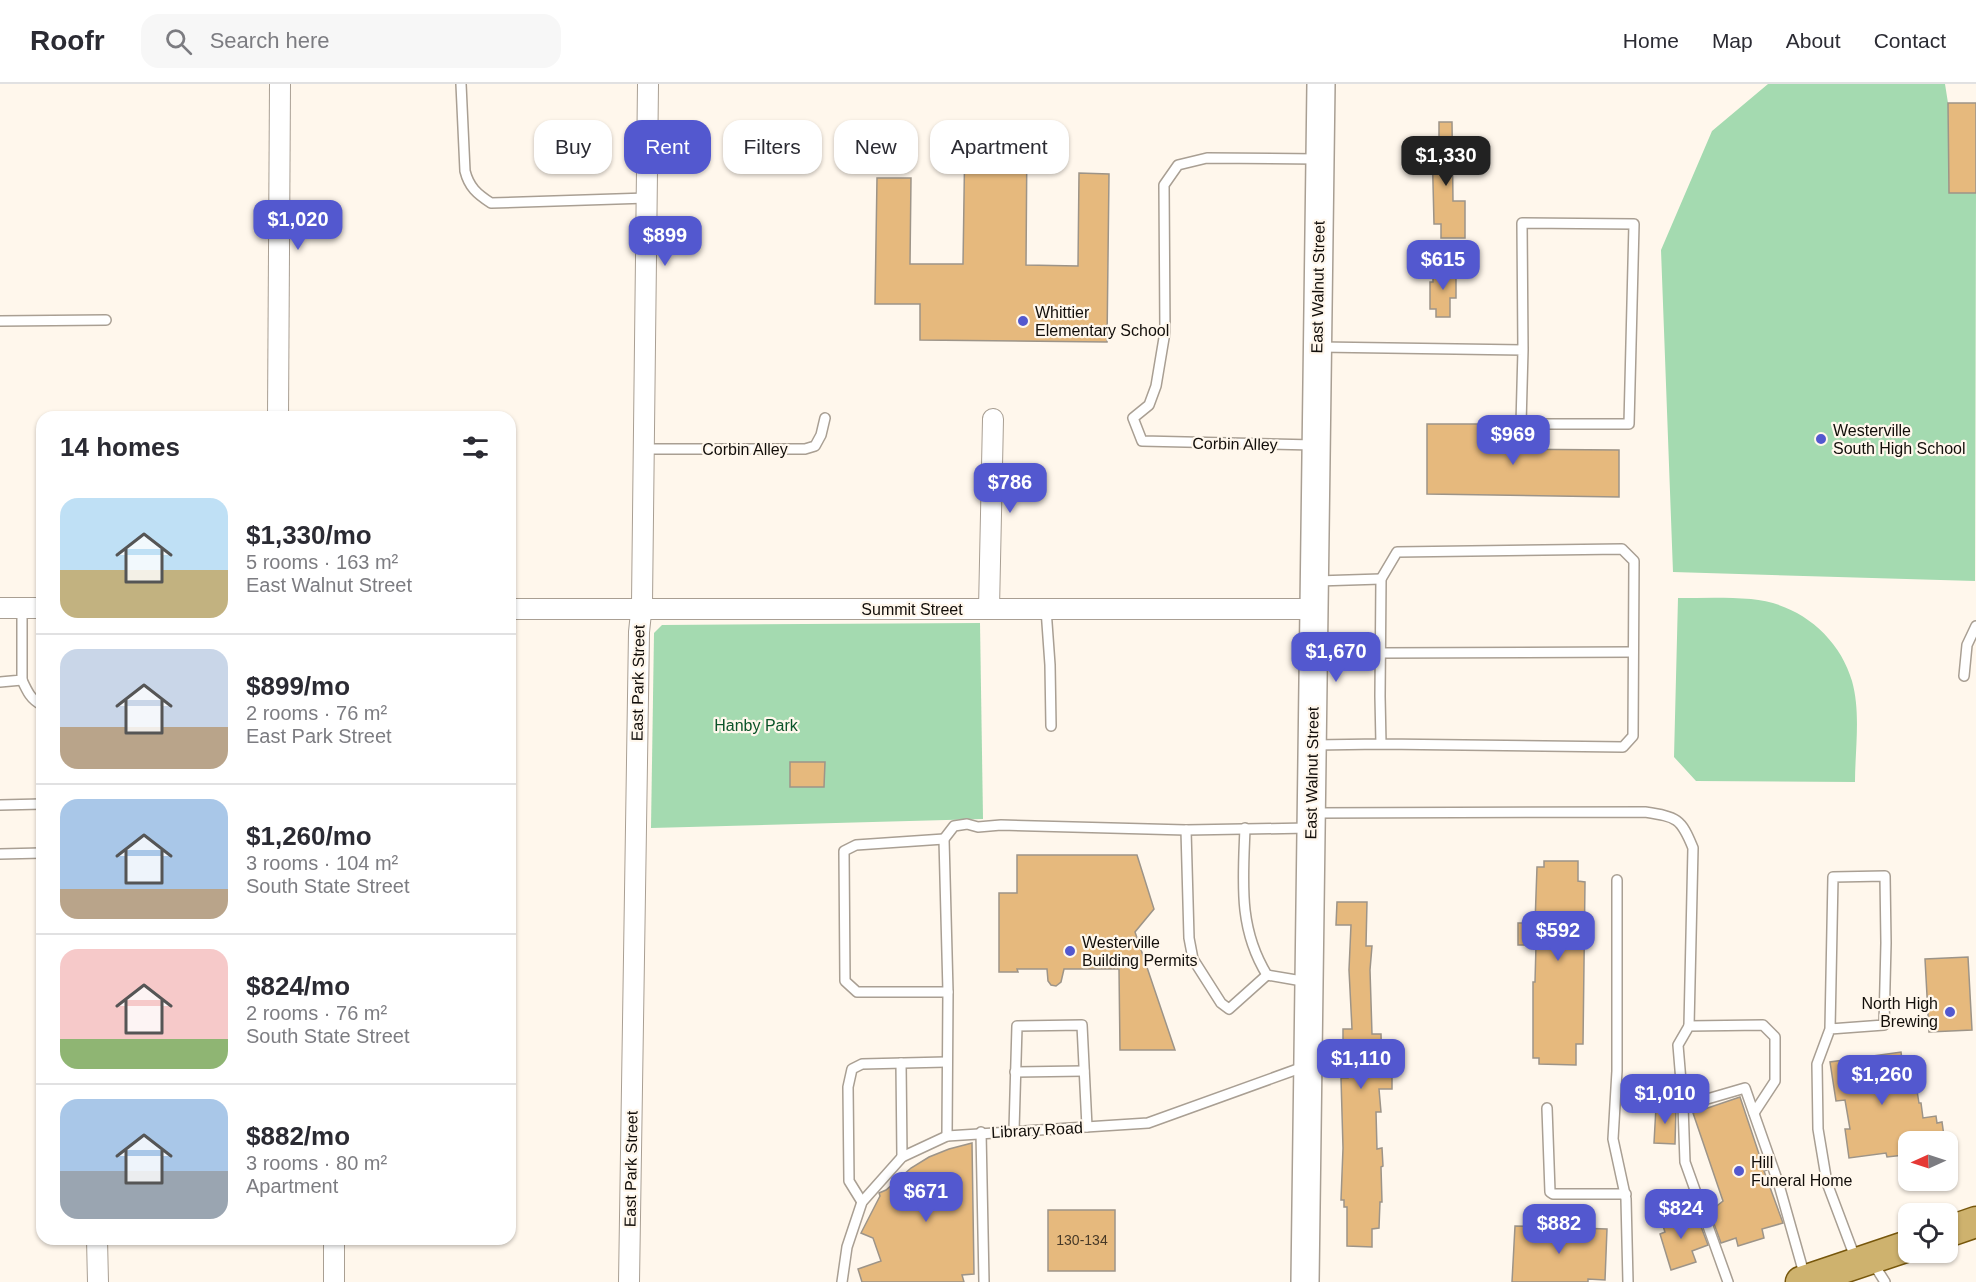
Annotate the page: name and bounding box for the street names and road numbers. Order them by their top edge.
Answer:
street label: East Walnut Street [1308,220,1328,354]
street label: Corbin Alley [1192,435,1278,453]
street label: Corbin Alley [702,441,788,458]
street label: Summit Street [861,601,963,618]
street label: East Park Street [628,624,648,741]
street label: East Walnut Street [1302,706,1322,840]
street label: East Park Street [621,1110,641,1227]
street label: Library Road [991,1119,1083,1141]

